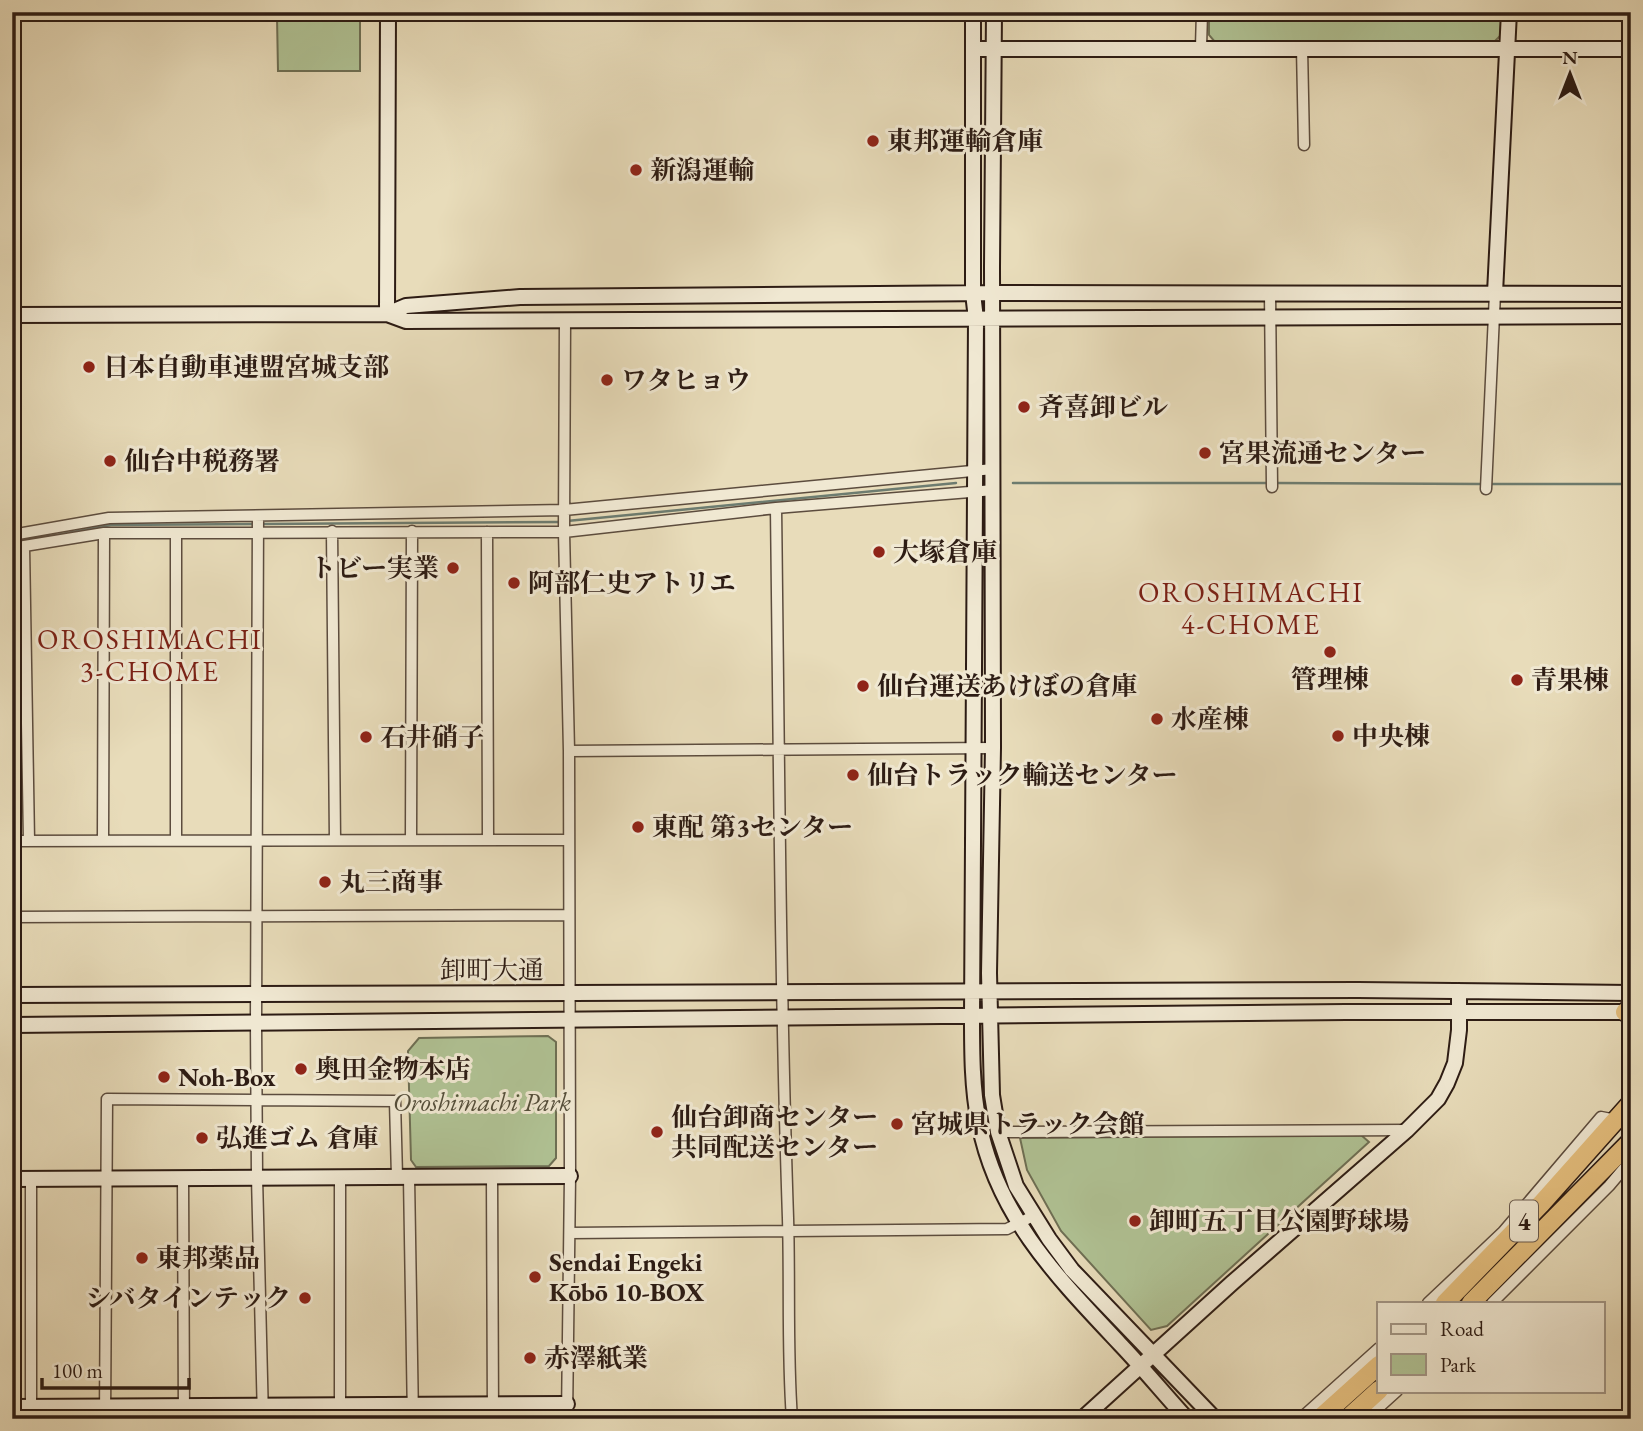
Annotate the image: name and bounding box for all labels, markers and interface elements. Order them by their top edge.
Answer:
north arrow [1534,38,1604,108]
text: N [1562,45,1578,70]
place label: 東邦運輸倉庫 [887,124,1043,158]
marker: 東邦運輸倉庫 [865,133,881,149]
place label: 新潟運輸 [650,153,754,187]
marker: 新潟運輸 [628,162,644,178]
place label: 日本自動車連盟宮城支部 [103,350,389,384]
marker: 日本自動車連盟宮城支部 [81,359,97,375]
place label: ワタヒョウ [621,363,751,397]
marker: ワタヒョウ [599,372,615,388]
place label: 斉喜卸ビル [1038,390,1168,424]
marker: 斉喜卸ビル [1016,399,1032,415]
place label: 宮果流通センター [1219,436,1426,470]
place label: 仙台中税務署 [124,444,280,478]
marker: 宮果流通センター [1197,445,1213,461]
marker: 仙台中税務署 [102,453,118,469]
place label: 大塚倉庫 [893,535,997,569]
marker: 大塚倉庫 [871,544,887,560]
place label: トビー実業 [310,551,439,585]
marker: トビー実業 [445,560,461,576]
place label: 阿部仁史アトリエ [528,566,735,600]
district label: OROSHIMACHI 4-CHOME [1138,574,1364,642]
marker: 阿部仁史アトリエ [506,575,522,591]
district label: OROSHIMACHI 3-CHOME [37,621,263,689]
marker: 管理棟 [1322,644,1338,660]
place label: 管理棟 [1291,662,1369,696]
place label: 青果棟 [1531,663,1609,697]
place label: 仙台運送あけぼの倉庫 [877,669,1137,703]
marker: 青果棟 [1509,672,1525,688]
marker: 仙台運送あけぼの倉庫 [855,678,871,694]
place label: 水産棟 [1171,702,1249,736]
marker: 水産棟 [1149,711,1165,727]
place label: 中央棟 [1352,719,1430,753]
place label: 石井硝子 [380,720,484,754]
marker: 中央棟 [1330,728,1346,744]
marker: 石井硝子 [358,729,374,745]
place label: 仙台トラック輸送センター [867,758,1177,792]
marker: 仙台トラック輸送センター [845,767,861,783]
place label: 東配 第3センター [652,810,853,844]
marker: 東配 第3センター [630,819,646,835]
place label: 丸三商事 [339,865,443,899]
marker: 丸三商事 [317,874,333,890]
street label: 卸町大通 [440,953,544,987]
place label: 奥田金物本店 [315,1052,471,1086]
place label: Noh-Box [178,1060,276,1094]
marker: 奥田金物本店 [293,1061,309,1077]
marker: Noh-Box [156,1069,172,1085]
park label: Oroshimachi Park [393,1085,571,1119]
place label: 仙台卸商センター 共同配送センター [671,1100,878,1164]
place label: 宮城県トラック会館 [911,1107,1144,1141]
marker: 宮城県トラック会館 [889,1116,905,1132]
place label: 弘進ゴム 倉庫 [216,1121,378,1155]
marker: 仙台卸商センター 共同配送センター [649,1124,665,1140]
marker: 弘進ゴム 倉庫 [194,1130,210,1146]
road number: 4 [1510,1200,1538,1241]
place label: 卸町五丁目公園野球場 [1149,1204,1409,1238]
marker: 卸町五丁目公園野球場 [1127,1213,1143,1229]
place label: 東邦薬品 [156,1241,260,1275]
place label: Sendai Engeki Kōbō 10-BOX [549,1245,705,1309]
marker: 東邦薬品 [134,1250,150,1266]
marker: Sendai Engeki Kōbō 10-BOX [527,1269,543,1285]
place label: シバタインテック [85,1281,291,1315]
marker: シバタインテック [297,1290,313,1306]
legend [1377,1302,1604,1392]
text: Road [1440,1315,1484,1342]
place label: 赤澤紙業 [544,1341,648,1375]
scale bar [42,1347,189,1391]
marker: 赤澤紙業 [522,1350,538,1366]
text: Park [1440,1351,1477,1378]
text: 100 m [52,1357,103,1384]

